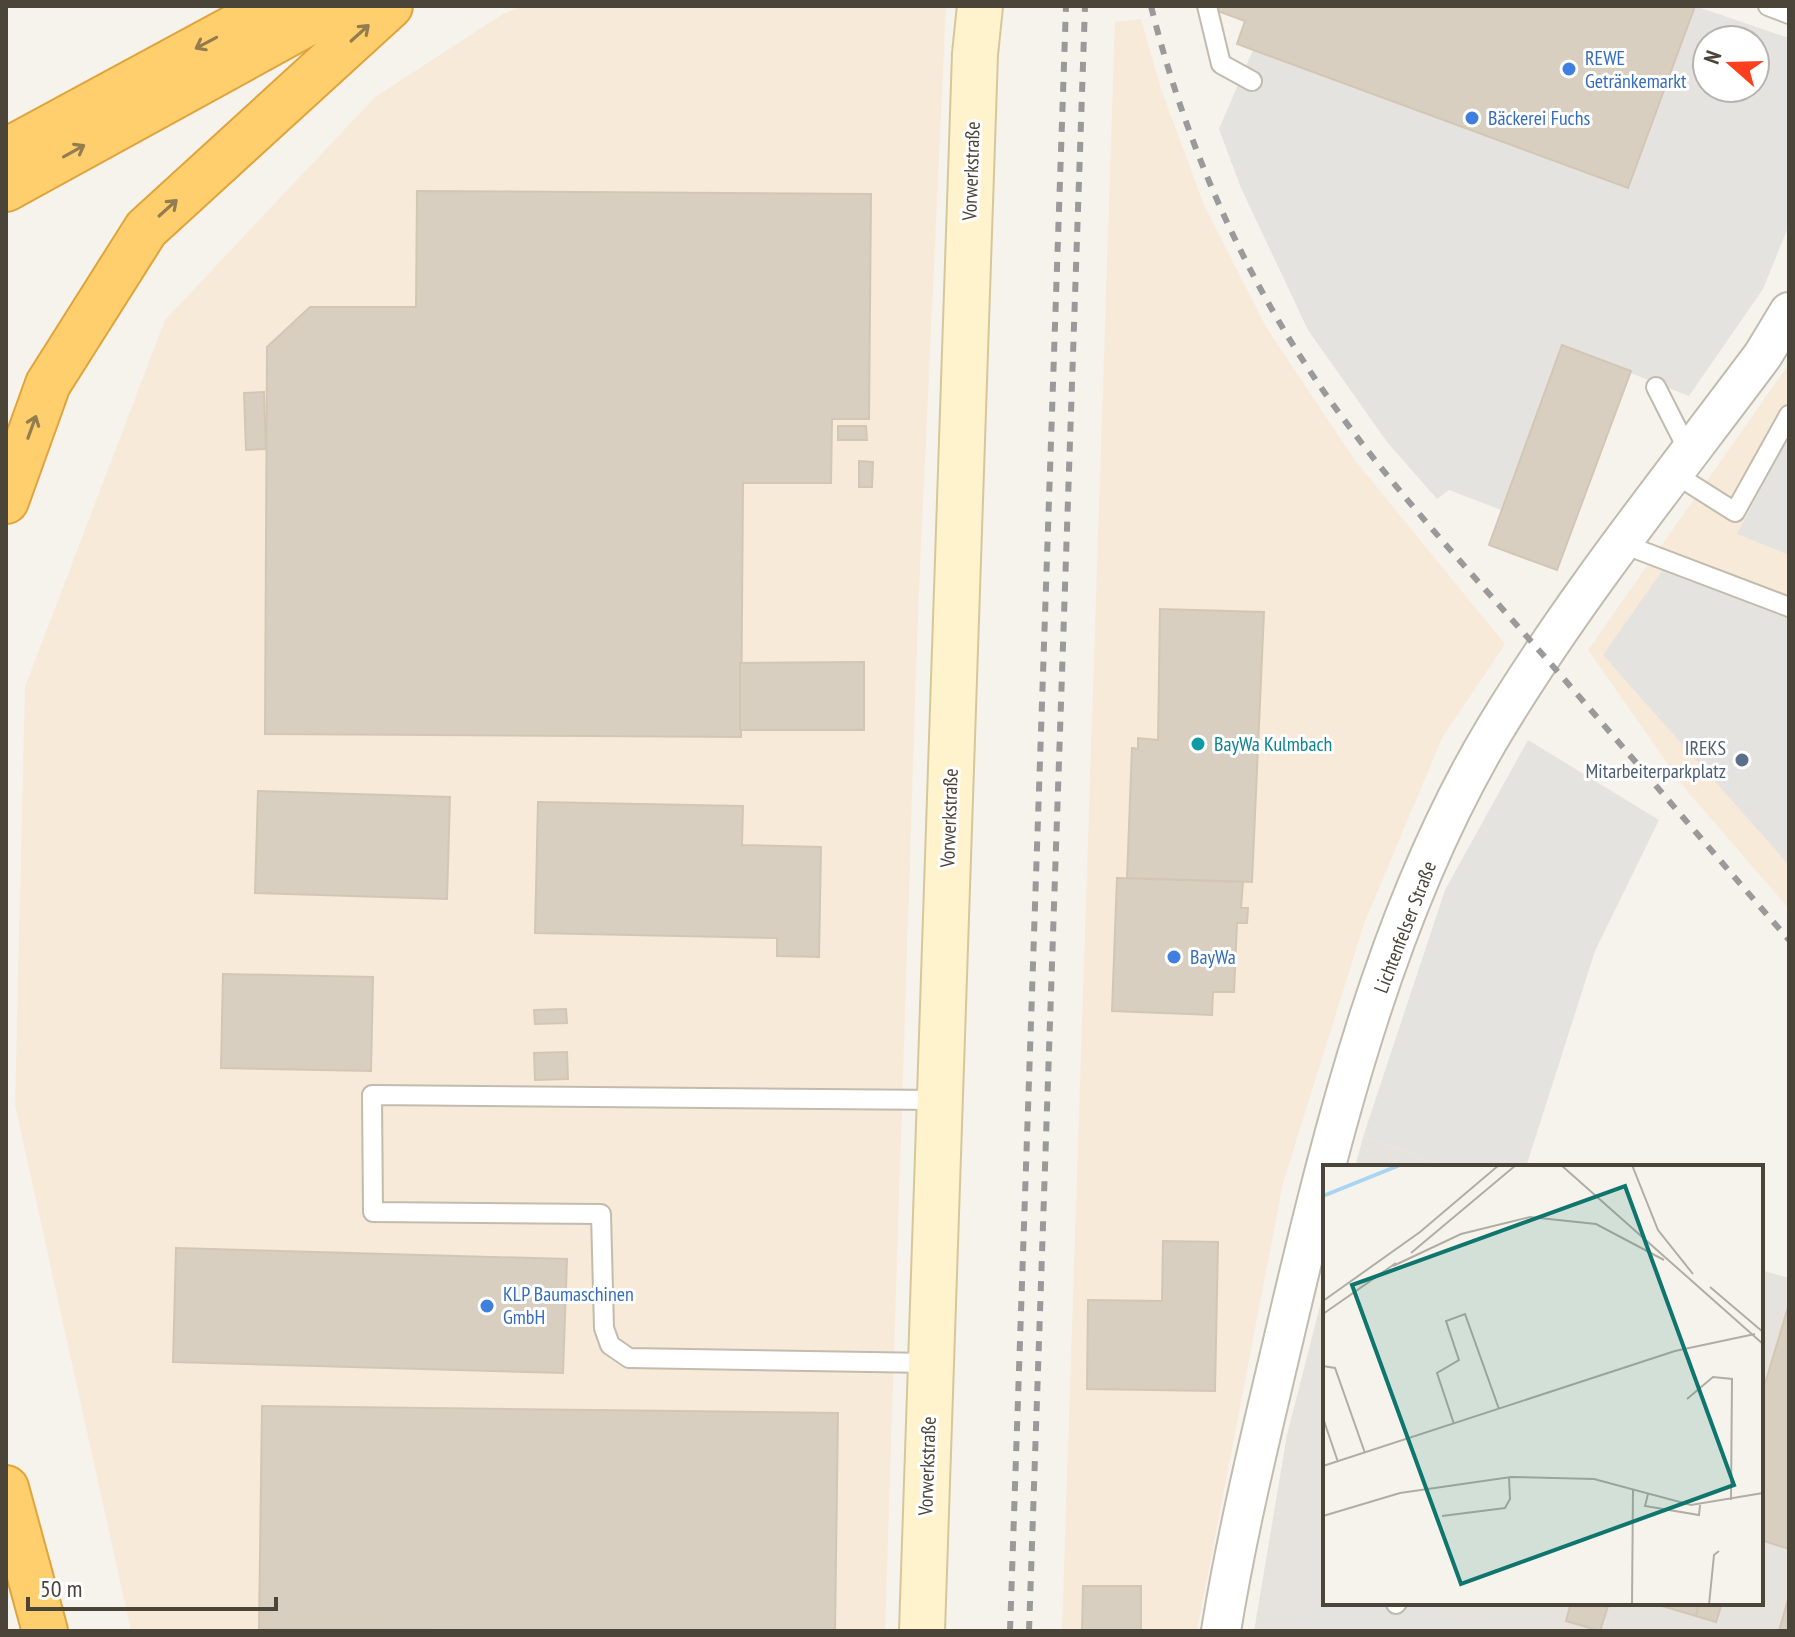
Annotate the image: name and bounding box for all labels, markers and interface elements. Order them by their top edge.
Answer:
one-way arrow [350,24,370,42]
north arrow [1691,24,1771,104]
one-way arrow [194,36,218,51]
place label: REWE Getränkemarkt [1585,45,1687,94]
text: N [1697,47,1727,68]
marker: REWE Getränkemarkt [1560,60,1578,78]
place label: Bäckerei Fuchs [1488,105,1591,131]
marker: Bäckerei Fuchs [1463,109,1481,127]
street label: Vorwerkstraße [956,121,986,222]
one-way arrow [62,143,86,158]
one-way arrow [158,200,178,218]
one-way arrow [26,415,41,440]
place label: BayWa Kulmbach [1214,731,1332,757]
marker: BayWa Kulmbach [1189,735,1207,753]
place label: IREKS Mitarbeiterparkplatz [1586,735,1726,784]
marker: IREKS Mitarbeiterparkplatz [1733,751,1751,769]
street label: Vorwerkstraße [934,768,964,869]
street label: Lichtenfelser Straße [1368,857,1442,997]
place label: BayWa [1190,944,1236,970]
marker: BayWa [1165,948,1183,966]
inset map [1323,1165,1763,1605]
place label: KLP Baumaschinen GmbH [503,1281,634,1330]
marker: KLP Baumaschinen GmbH [478,1297,496,1315]
street label: Vorwerkstraße [912,1416,942,1517]
scale bar [28,1561,276,1611]
text: 50 m [40,1573,82,1604]

